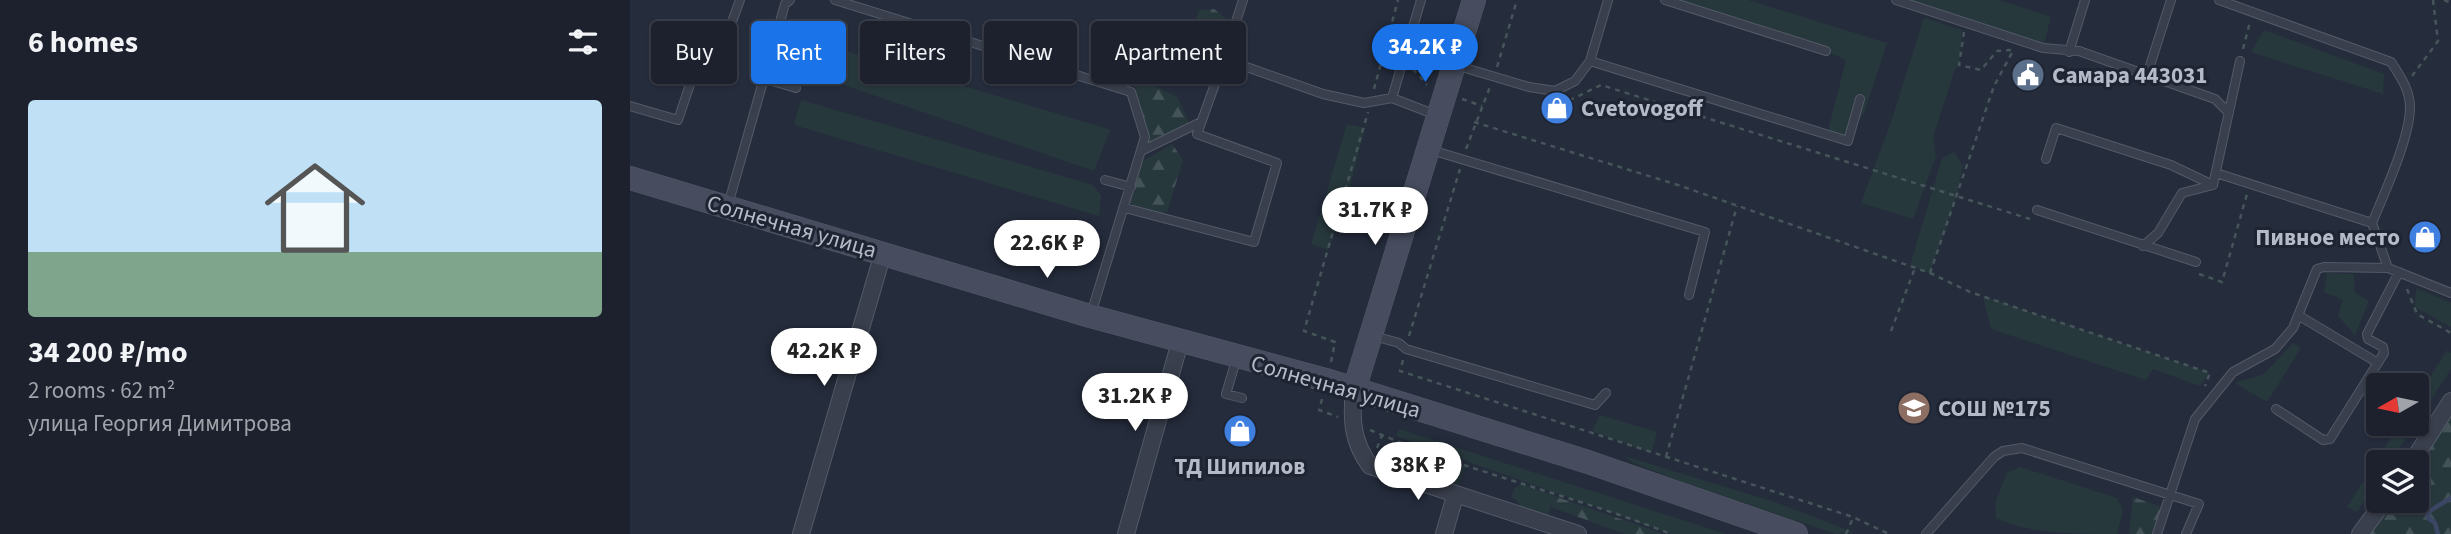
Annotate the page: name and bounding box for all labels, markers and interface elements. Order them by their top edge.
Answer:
text: 6 homes [28,21,138,64]
chip: Buy [651,21,737,84]
chip: Rent [751,21,846,84]
chip: Filters [860,21,970,84]
chip: New [984,21,1077,84]
chip: Apartment [1091,21,1246,84]
icon: filters [564,23,602,61]
pin: 34.2K ₽ [1360,24,1490,84]
text: 34.2K ₽ [1388,30,1462,63]
public building icon: Самара 443031 [2009,56,2047,94]
place label: Самара 443031 [2052,59,2207,92]
shop icon: Cvetovogoff [1538,89,1576,127]
place label: Cvetovogoff [1581,92,1704,125]
icon: home [252,145,378,271]
street label: Солнечная улица [703,186,881,266]
pin: 31.7K ₽ [1310,188,1440,247]
text: 31.7K ₽ [1338,193,1412,226]
shop icon: Пивное место [2406,218,2444,256]
pin: 22.6K ₽ [982,220,1112,280]
place label: Пивное место [2255,221,2400,254]
text: 22.6K ₽ [1010,226,1084,259]
pin: 42.2K ₽ [759,328,889,388]
text: 34 200 ₽/mo [28,331,188,374]
text: 42.2K ₽ [787,334,861,367]
street label: Солнечная улица [1247,346,1425,426]
north arrow [2366,373,2429,436]
map controls [2366,373,2429,513]
text: 2 rooms · 62 m² [28,374,175,407]
pin: 31.2K ₽ [1070,374,1200,433]
text: 31.2K ₽ [1098,379,1172,412]
school or university icon: СОШ №175 [1895,389,1933,427]
place label: СОШ №175 [1938,392,2051,425]
text: улица Георгия Димитрова [28,407,292,440]
shop icon: ТД Шипилов [1221,412,1259,450]
pin: 38K ₽ [1369,442,1467,502]
text: 38K ₽ [1390,448,1446,481]
place label: ТД Шипилов [1175,450,1305,483]
button: layers [2366,450,2429,513]

